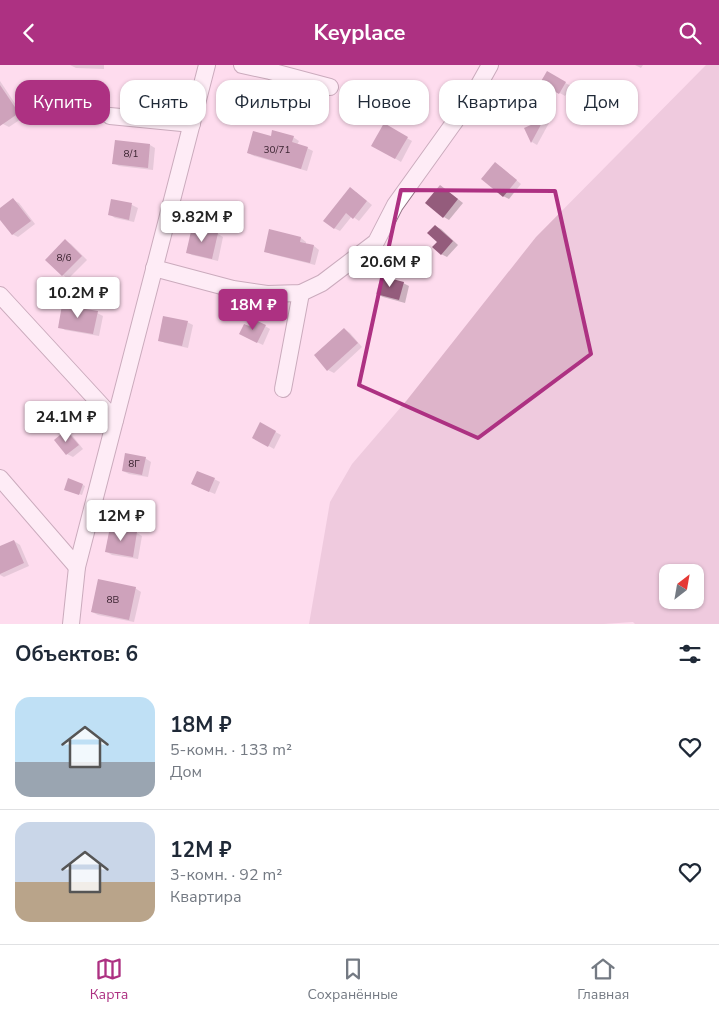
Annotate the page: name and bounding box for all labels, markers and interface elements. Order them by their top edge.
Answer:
text: Keyplace [314,18,405,48]
icon: back [15,19,43,47]
icon: search [676,19,704,47]
chip: Купить [15,80,110,125]
chip: Снять [120,80,206,125]
chip: Фильтры [216,80,329,125]
chip: Новое [339,80,429,125]
chip: Квартира [439,80,556,125]
chip: Дом [566,80,638,125]
house number: 30/71 [264,143,290,157]
house number: 8/1 [124,147,138,161]
pin: 9.82M ₽ [156,201,248,243]
text: 9.82M ₽ [172,206,232,228]
pin: 20.6M ₽ [344,245,436,288]
house number: 8/6 [57,251,71,265]
text: 20.6M ₽ [360,251,420,273]
pin: 10.2M ₽ [32,277,124,319]
text: 10.2M ₽ [48,282,108,304]
pin: 18M ₽ [218,289,288,331]
text: 18M ₽ [229,294,277,316]
pin: 24.1M ₽ [20,401,112,443]
text: 24.1M ₽ [36,406,96,428]
house number: 8Г [128,457,140,471]
pin: 12M ₽ [86,499,156,542]
text: 12M ₽ [97,505,145,527]
north arrow [659,564,704,609]
map controls [659,564,704,609]
house number: 8В [107,593,120,607]
text: Объектов: 6 [15,640,138,668]
icon: filters [676,640,704,668]
text: 18M ₽ [170,711,232,739]
icon: home [55,717,115,777]
icon: heart [676,733,704,761]
text: 5-комн. · 133 m² [170,739,292,761]
text: Дом [170,761,202,783]
text: 12M ₽ [170,836,232,864]
icon: home [55,842,115,902]
icon: heart [676,858,704,886]
text: 3-комн. · 92 m² [170,864,282,886]
text: Квартира [170,886,242,908]
tab: Карта [90,955,128,1004]
tab: Сохранённые [307,955,398,1004]
tab: Главная [577,955,629,1004]

